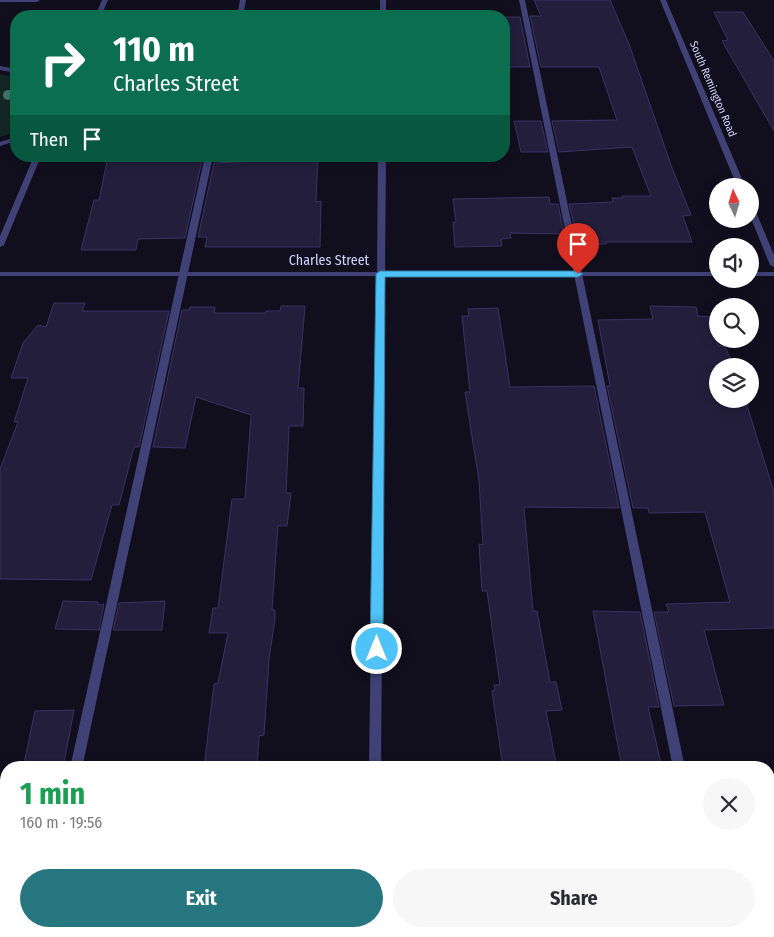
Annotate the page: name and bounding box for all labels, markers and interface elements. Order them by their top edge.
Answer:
text: 110 m [113,28,195,70]
icon: right [30,30,95,95]
street label: South Remington Road [687,39,739,139]
text: Charles Street [113,70,239,97]
icon: arrive [78,125,106,153]
text: Then [30,128,68,151]
north arrow [709,178,759,228]
map controls [709,178,759,408]
pin [557,223,599,274]
icon: arrive [564,230,592,258]
button: sound [709,238,759,288]
street label: Charles Street [289,252,370,269]
button: search [709,298,759,348]
button: layers [709,358,759,408]
position arrow [350,622,402,674]
text: 1 min [20,776,85,812]
button: close [703,778,755,830]
text: 160 m · 19:56 [20,813,102,832]
button: Exit [20,869,383,927]
button: Share [393,869,755,927]

